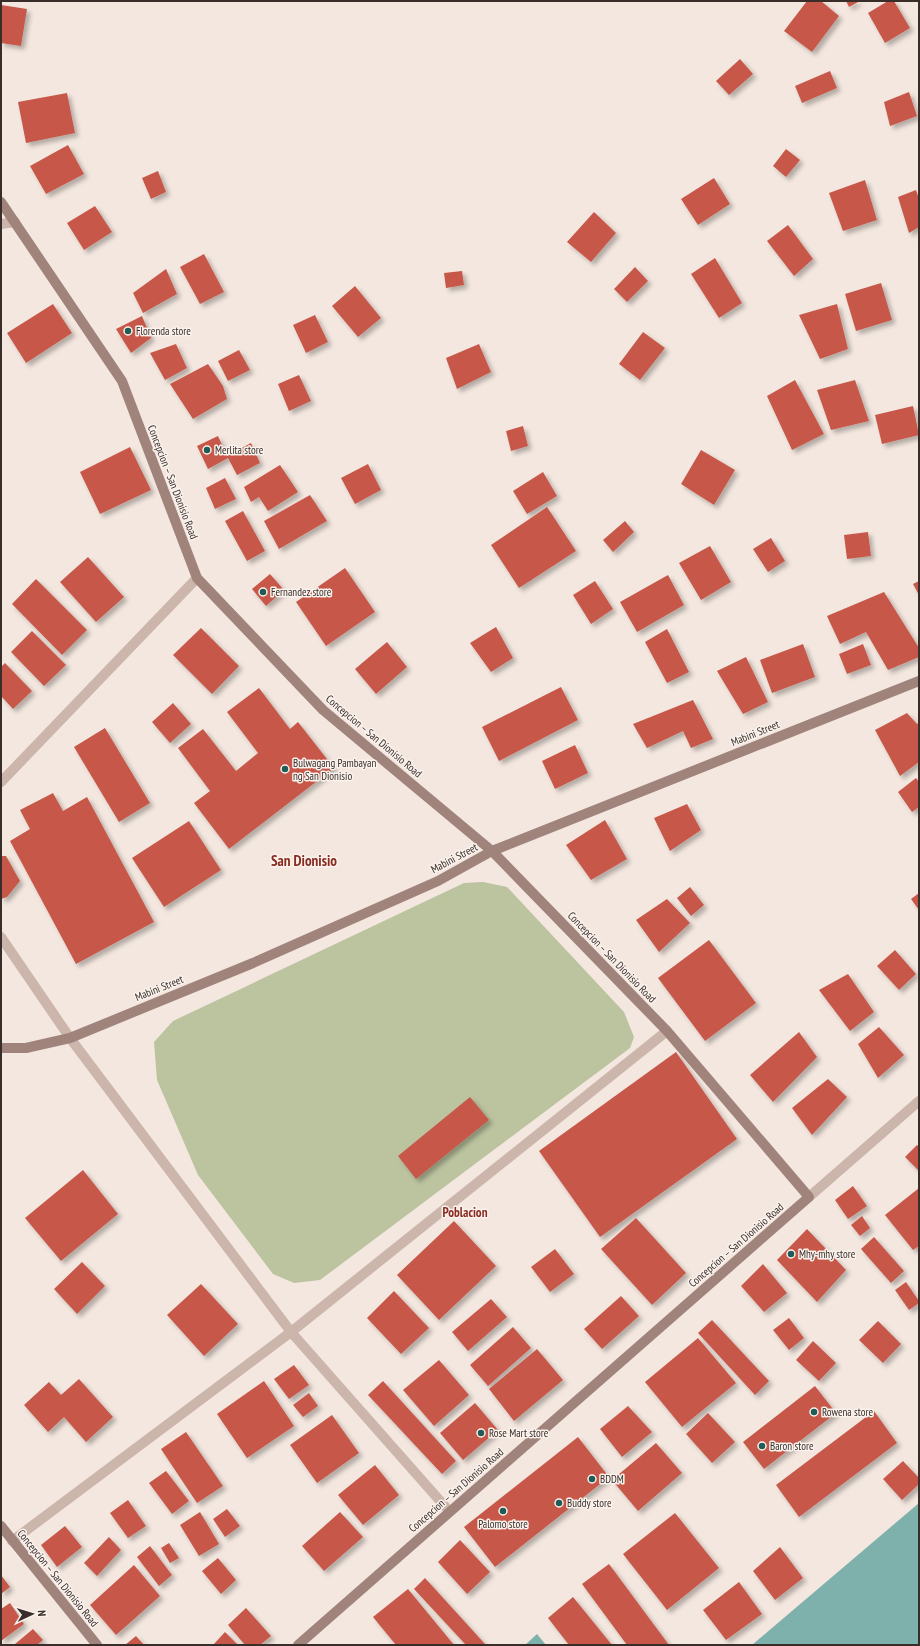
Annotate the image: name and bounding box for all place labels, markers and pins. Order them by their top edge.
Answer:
place label: Florenda store [136,324,191,338]
marker: Florenda store [123,326,133,336]
place label: Merlita store [215,443,264,457]
marker: Merlita store [202,445,212,455]
place label: Fernandez store [271,585,332,599]
marker: Fernandez store [258,587,268,597]
place label: Bulwagang Pambayan ng San Dionisio [293,756,376,783]
marker: Bulwagang Pambayan ng San Dionisio [280,764,290,774]
place label: Mhy-mhy store [799,1247,856,1261]
marker: Mhy-mhy store [786,1249,796,1259]
place label: Rowena store [822,1405,873,1419]
marker: Rowena store [809,1407,819,1417]
place label: Rose Mart store [489,1426,549,1440]
marker: Rose Mart store [476,1428,486,1438]
place label: Baron store [770,1439,814,1453]
marker: Baron store [757,1441,767,1451]
place label: BDDM [600,1472,624,1486]
marker: BDDM [587,1474,597,1484]
place label: Buddy store [567,1496,612,1510]
marker: Buddy store [554,1498,564,1508]
marker: Palomo store [498,1506,508,1516]
place label: Palomo store [478,1517,528,1531]

